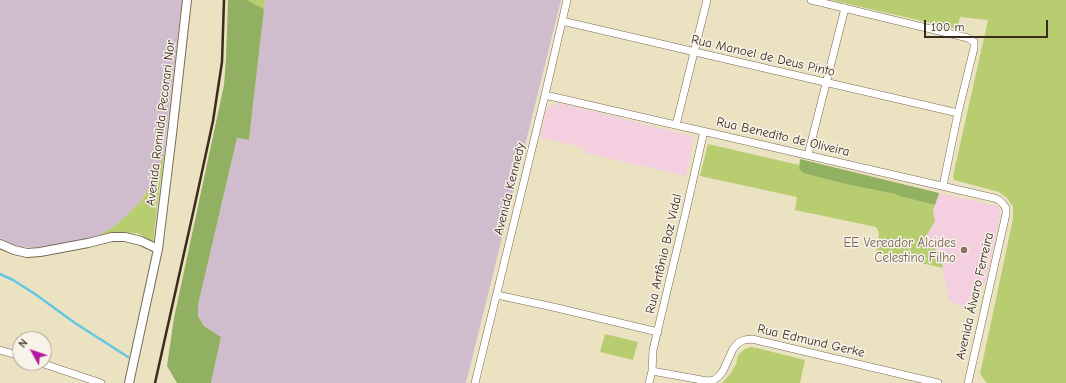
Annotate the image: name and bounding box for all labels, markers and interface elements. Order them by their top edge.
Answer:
scale bar [926,12,1050,38]
text: 100 m [931,20,964,34]
street label: Rua Manoel de Deus Pinto [689,32,837,80]
street label: Avenida Romilda Pecorari Nor [143,39,179,207]
street label: Rua Benedito de Oliveira [715,114,851,160]
street label: Avenida Kennedy [491,141,529,237]
street label: Rua Antônio Boz Vidal [643,192,685,316]
street label: Avenida Álvaro Ferreira [953,231,997,361]
place label: EE Vereador Alcides Celestino Filho [843,235,956,266]
marker: EE Vereador Alcides Celestino Filho [959,245,969,255]
street label: Rua Edmund Gerke [756,321,866,361]
north arrow [12,331,52,371]
text: N [16,337,30,351]

